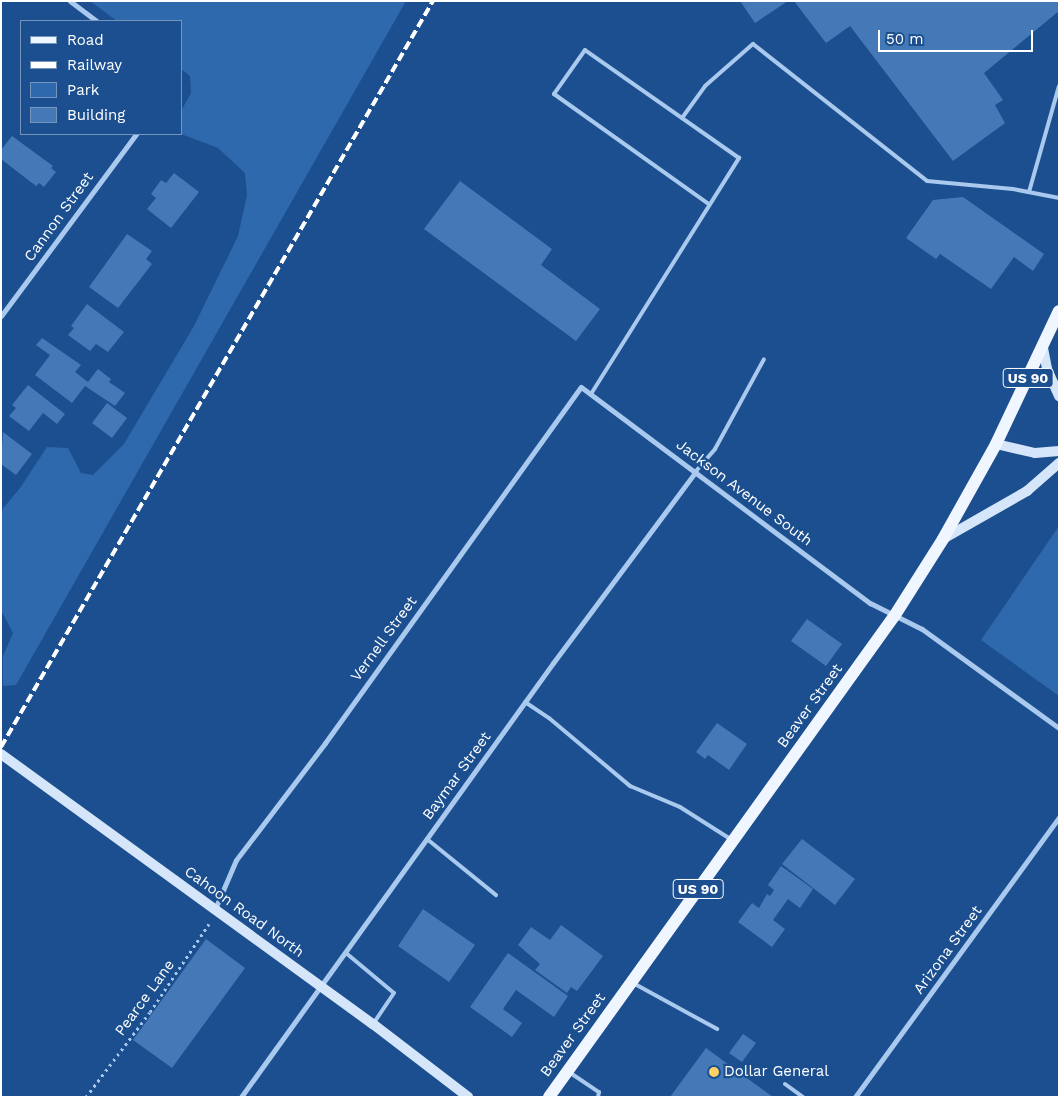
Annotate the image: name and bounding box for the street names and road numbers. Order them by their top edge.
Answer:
street label: Cannon Street [21,169,97,265]
road number: US 90 [1002,366,1054,389]
street label: Jackson Avenue South [672,436,816,550]
street label: Vernell Street [347,593,421,685]
street label: Beaver Street [773,660,847,752]
street label: Baymar Street [419,728,495,824]
street label: Cahoon Road North [181,863,307,961]
road number: US 90 [672,878,724,901]
street label: Arizona Street [910,902,986,998]
street label: Pearce Lane [111,956,179,1040]
street label: Beaver Street [536,989,610,1081]

